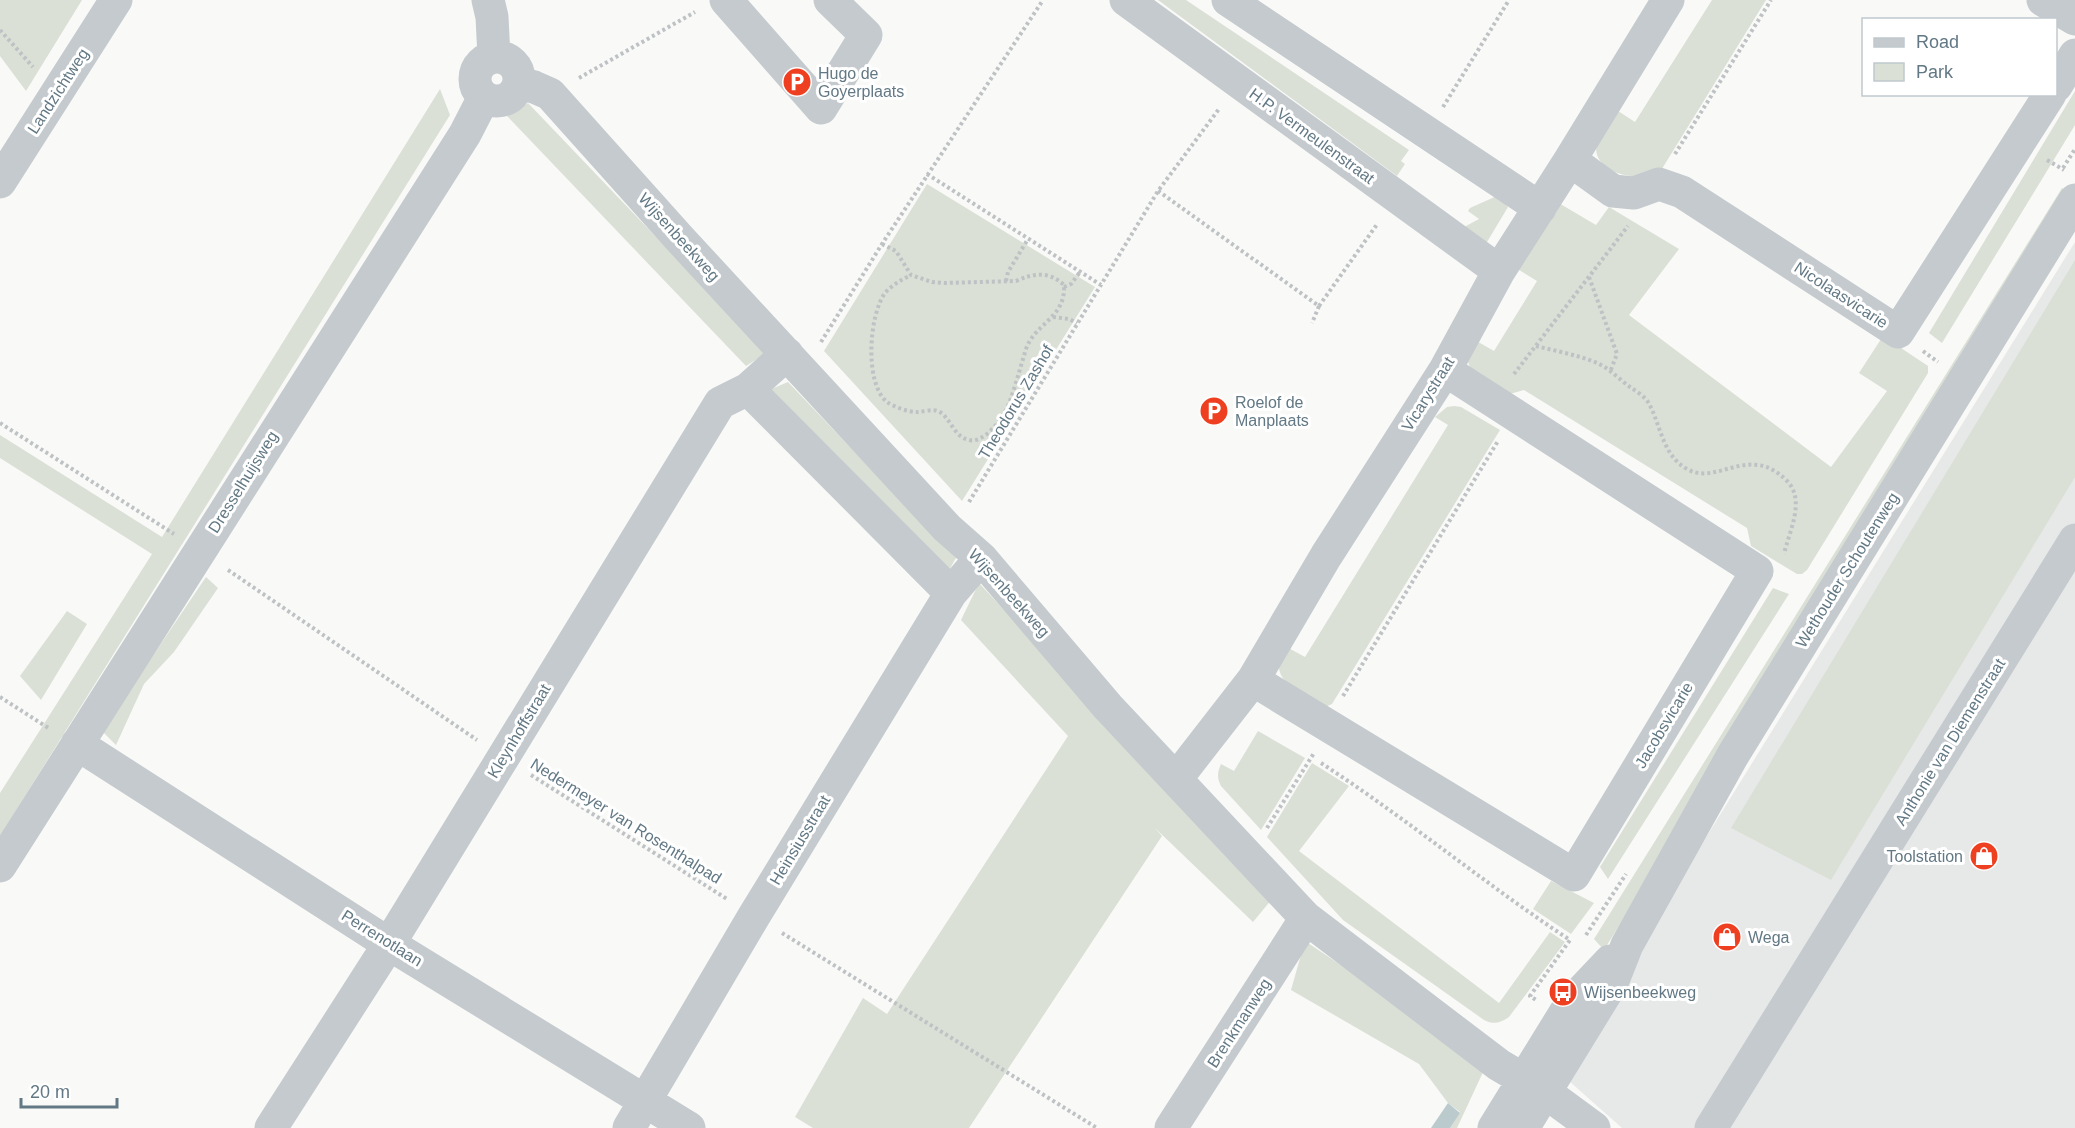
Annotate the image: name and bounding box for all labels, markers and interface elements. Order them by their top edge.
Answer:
legend [1862,18,2057,96]
text: Road [1916,32,1959,52]
street label: Landzichtweg [24,45,92,137]
text: Park [1916,62,1954,82]
place label: Hugo de Goyerplaats [818,65,904,100]
parking icon: Hugo de Goyerplaats [781,66,813,98]
street label: H.P. Vermeulenstraat [1246,85,1378,187]
street label: Wijsenbeekweg [635,190,723,284]
street label: Nicolaasvicarie [1791,259,1891,331]
street label: Theodorus Zashof [975,341,1057,462]
street label: Vicarystraat [1398,353,1458,434]
place label: Roelof de Manplaats [1235,394,1309,429]
parking icon: Roelof de Manplaats [1198,395,1230,427]
street label: Dresselhuijsweg [205,428,281,536]
street label: Wethouder Schoutenweg [1792,489,1902,651]
street label: Wijsenbeekweg [965,546,1053,640]
street label: Anthonie van Diemenstraat [1892,655,2009,828]
street label: Jacobsvicarie [1632,679,1696,771]
street label: Kleynhoffstraat [484,681,554,781]
street label: Nedermeyer van Rosenthalpad [528,755,724,887]
street label: Heinsiusstraat [767,792,834,888]
shop icon: Toolstation [1968,840,2000,872]
place label: Toolstation [1887,848,1963,865]
street label: Perrenotlaan [339,907,425,969]
shop icon: Wega [1711,921,1743,953]
place label: Wega [1748,929,1790,946]
street label: Brenkmanweg [1204,975,1274,1071]
bus stop icon: Wijsenbeekweg [1547,976,1579,1008]
place label: Wijsenbeekweg [1584,984,1696,1001]
scale bar [21,1071,117,1109]
text: 20 m [30,1082,70,1102]

